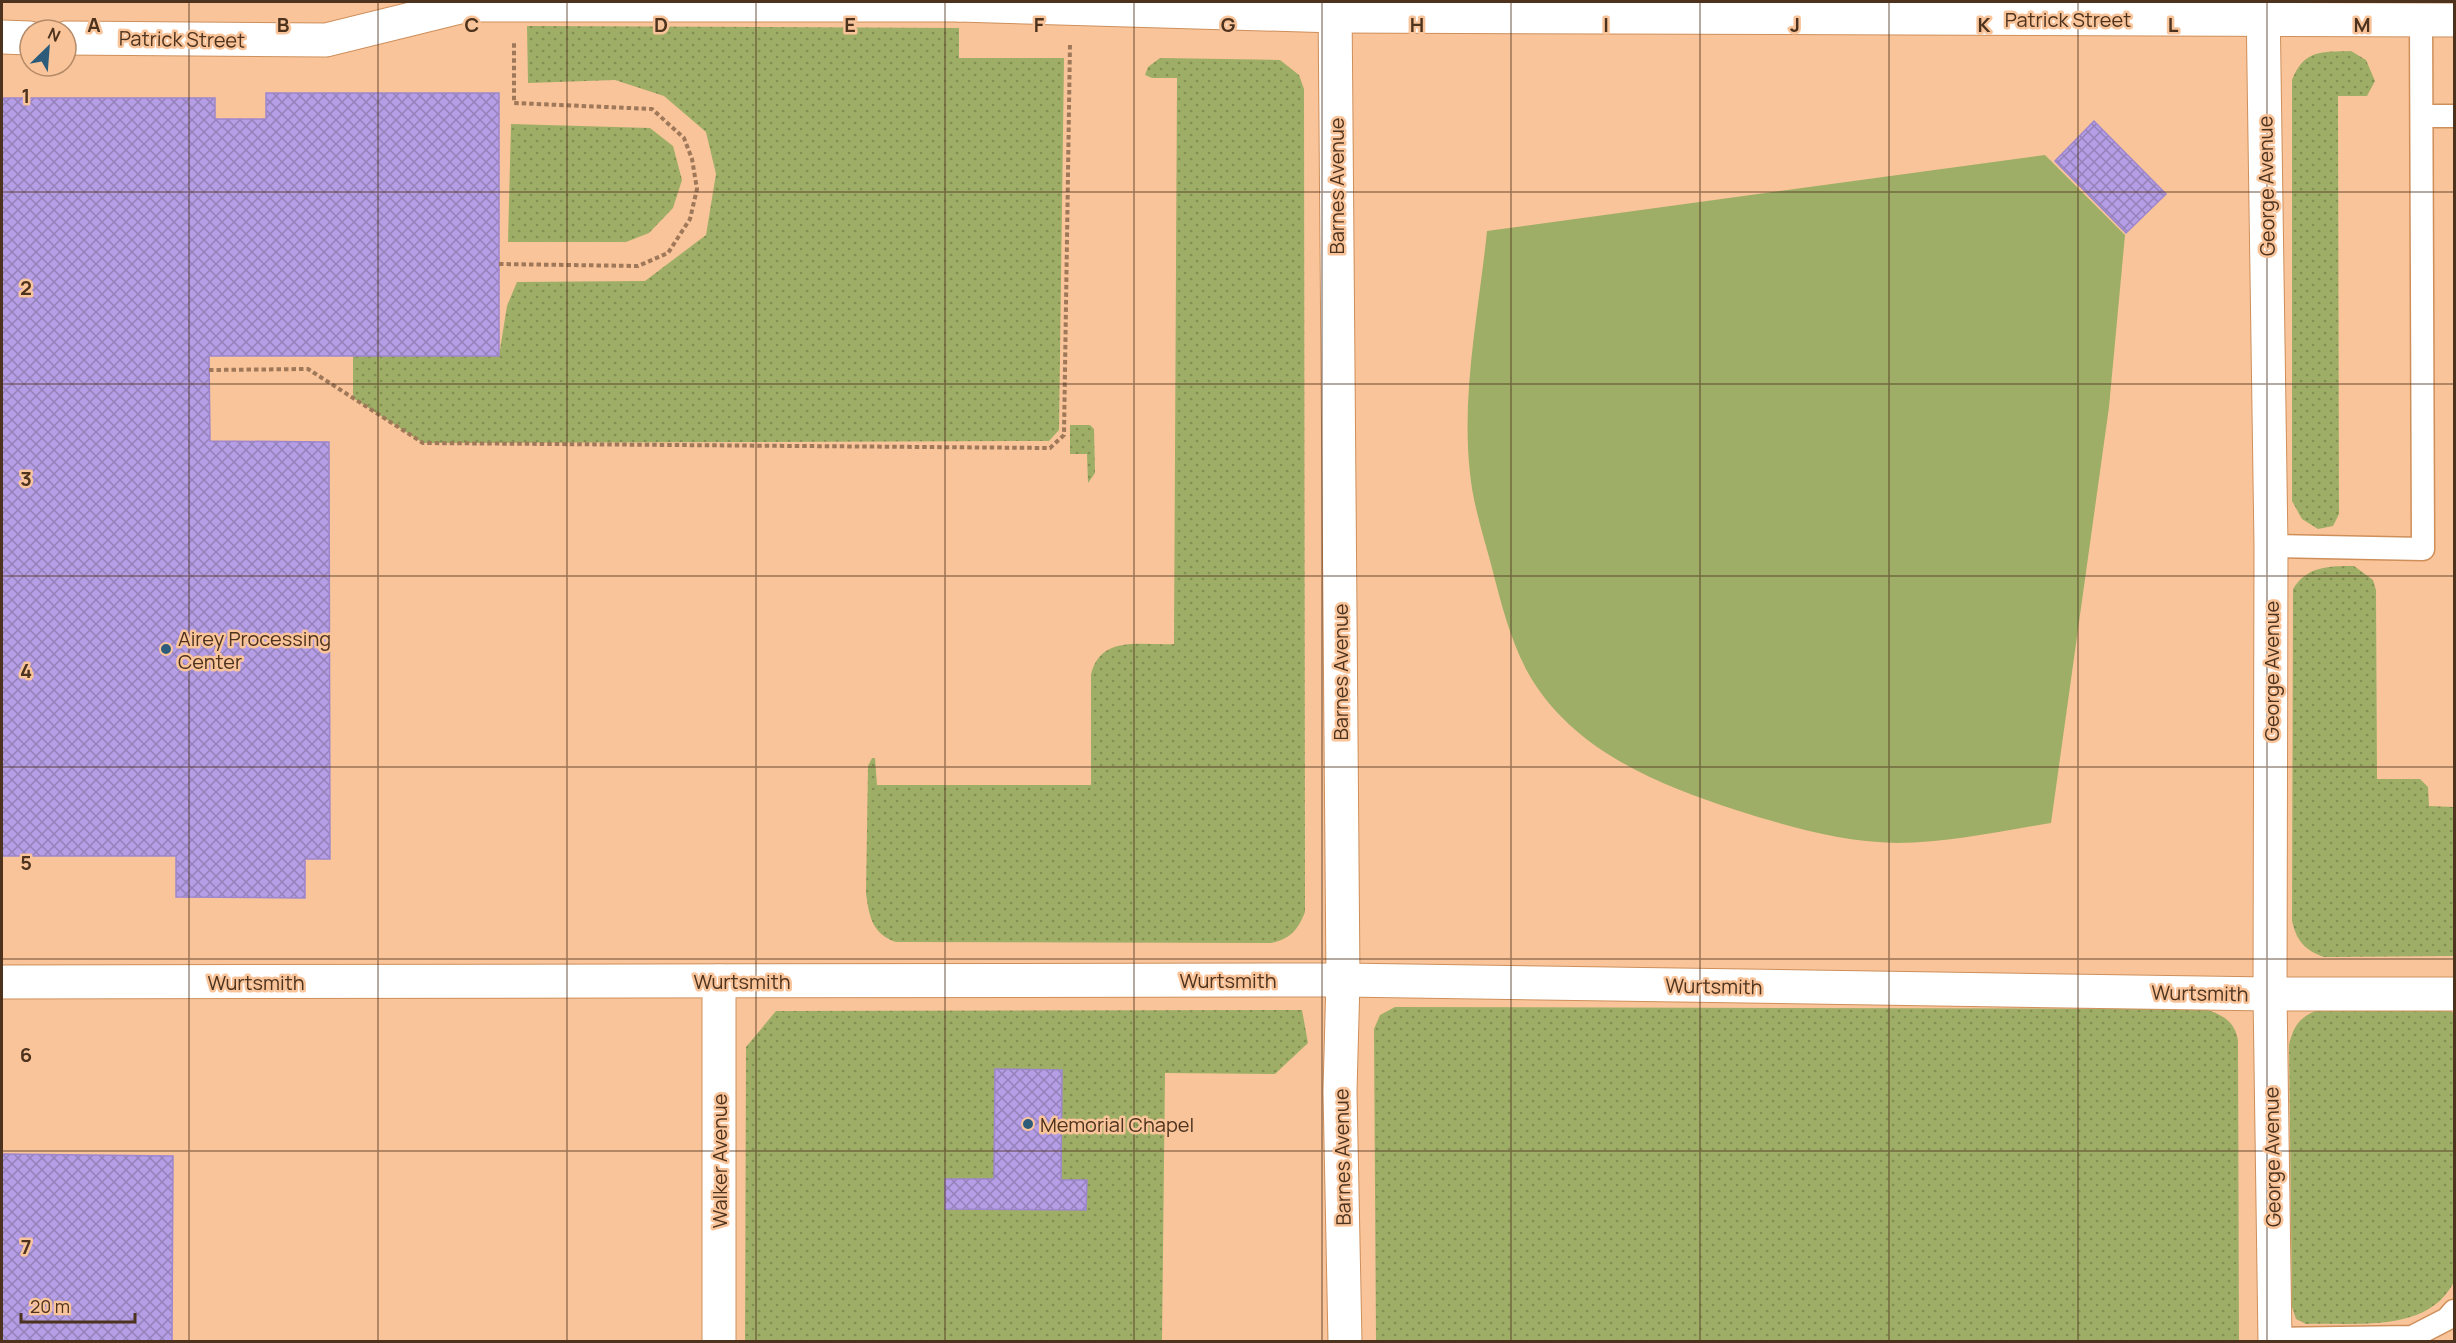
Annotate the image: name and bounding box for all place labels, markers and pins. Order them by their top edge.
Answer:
place label: Airey Processing Center [178,625,331,675]
marker: Airey Processing Center [159,642,173,656]
place label: Memorial Chapel [1040,1111,1194,1138]
marker: Memorial Chapel [1021,1117,1035,1131]

